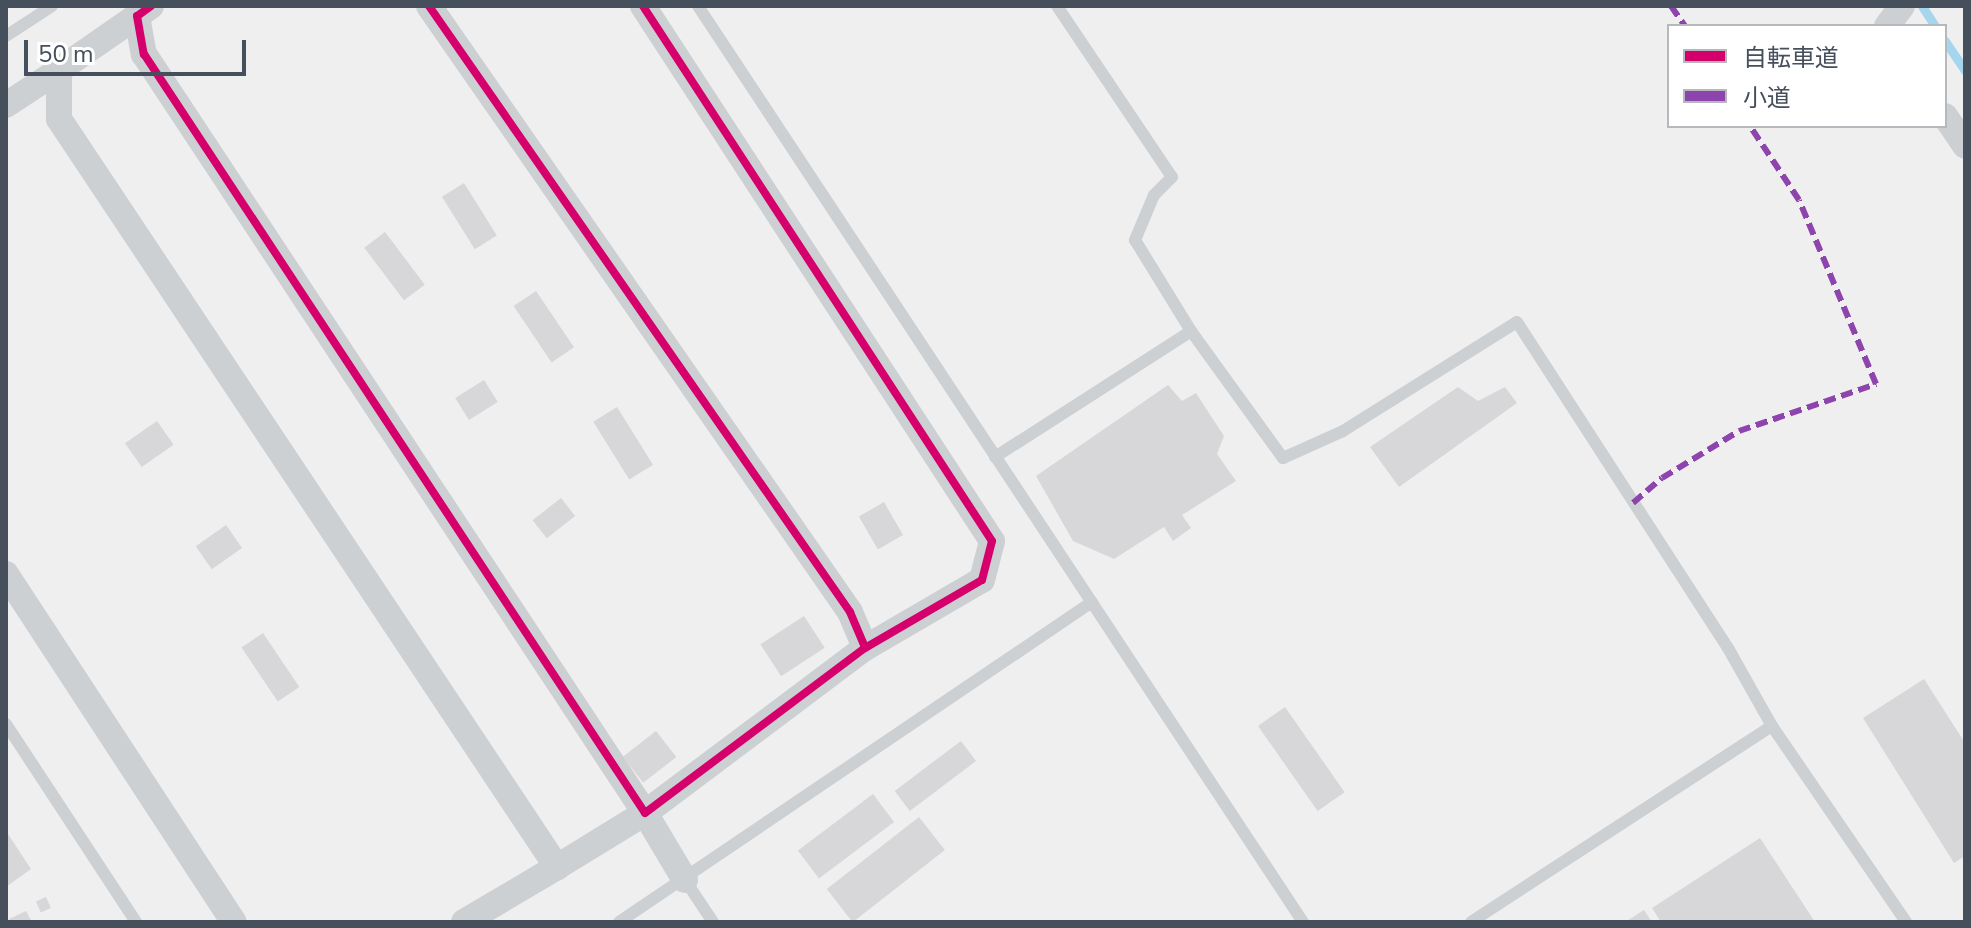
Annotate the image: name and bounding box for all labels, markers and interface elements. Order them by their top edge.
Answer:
scale bar [28,24,250,74]
legend [1667,24,1947,128]
text: 50 m [38,38,94,70]
text: 自転車道 [1743,42,1839,74]
text: 小道 [1743,82,1791,114]

